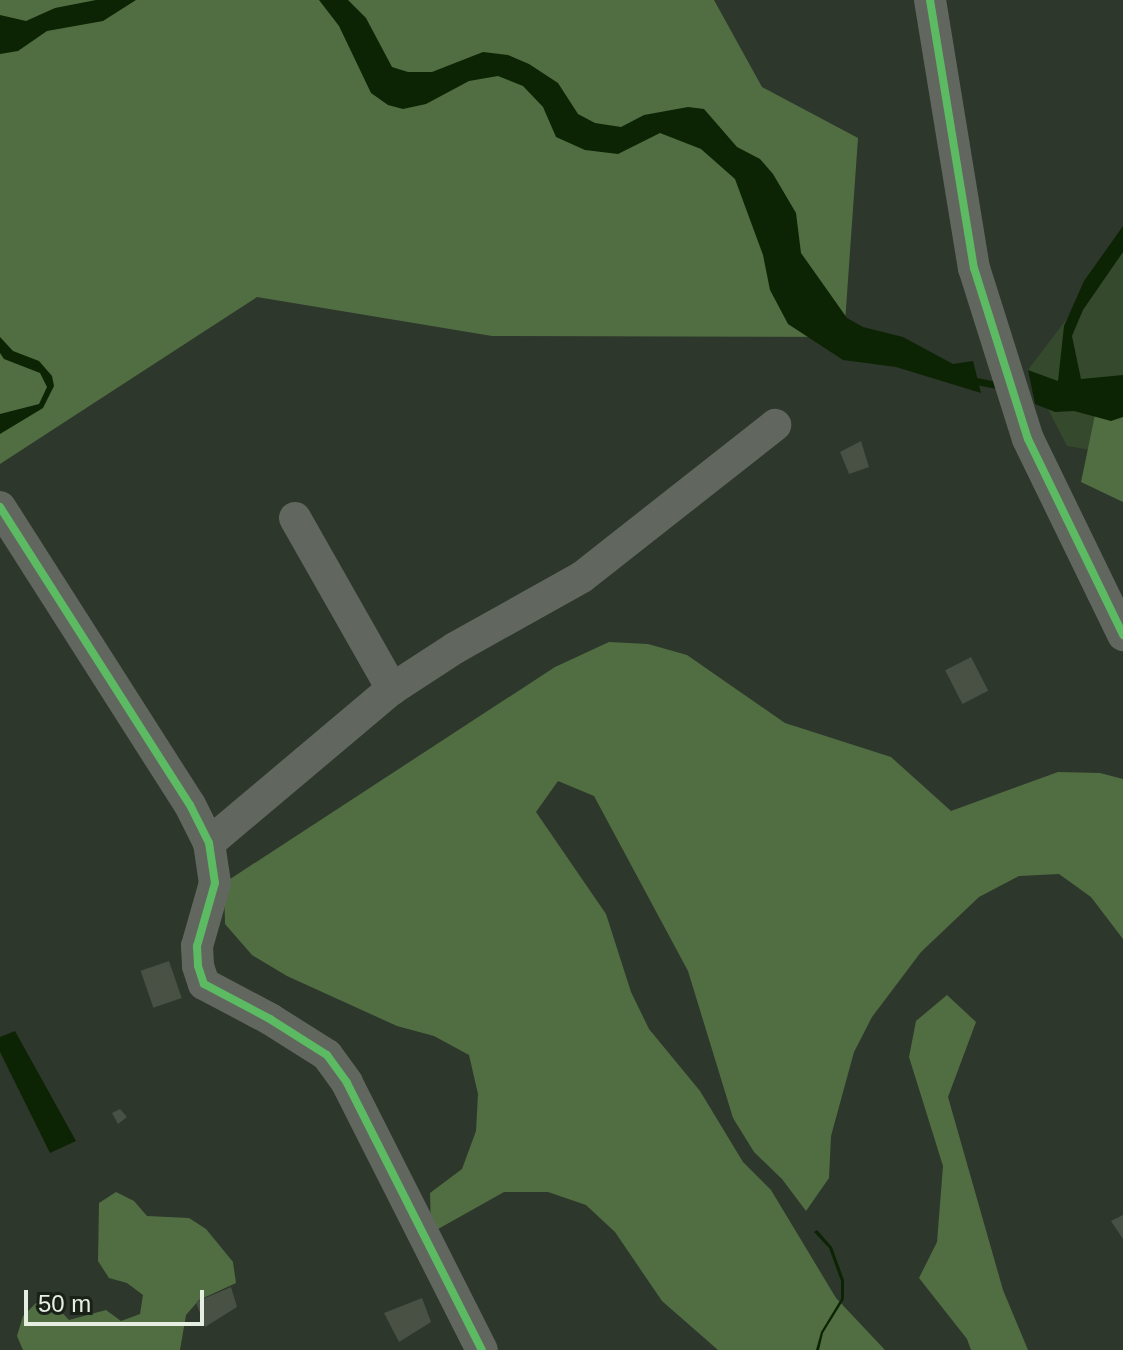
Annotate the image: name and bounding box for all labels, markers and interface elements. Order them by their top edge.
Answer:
scale bar [28,1274,208,1324]
text: 50 m [38,1290,91,1317]

